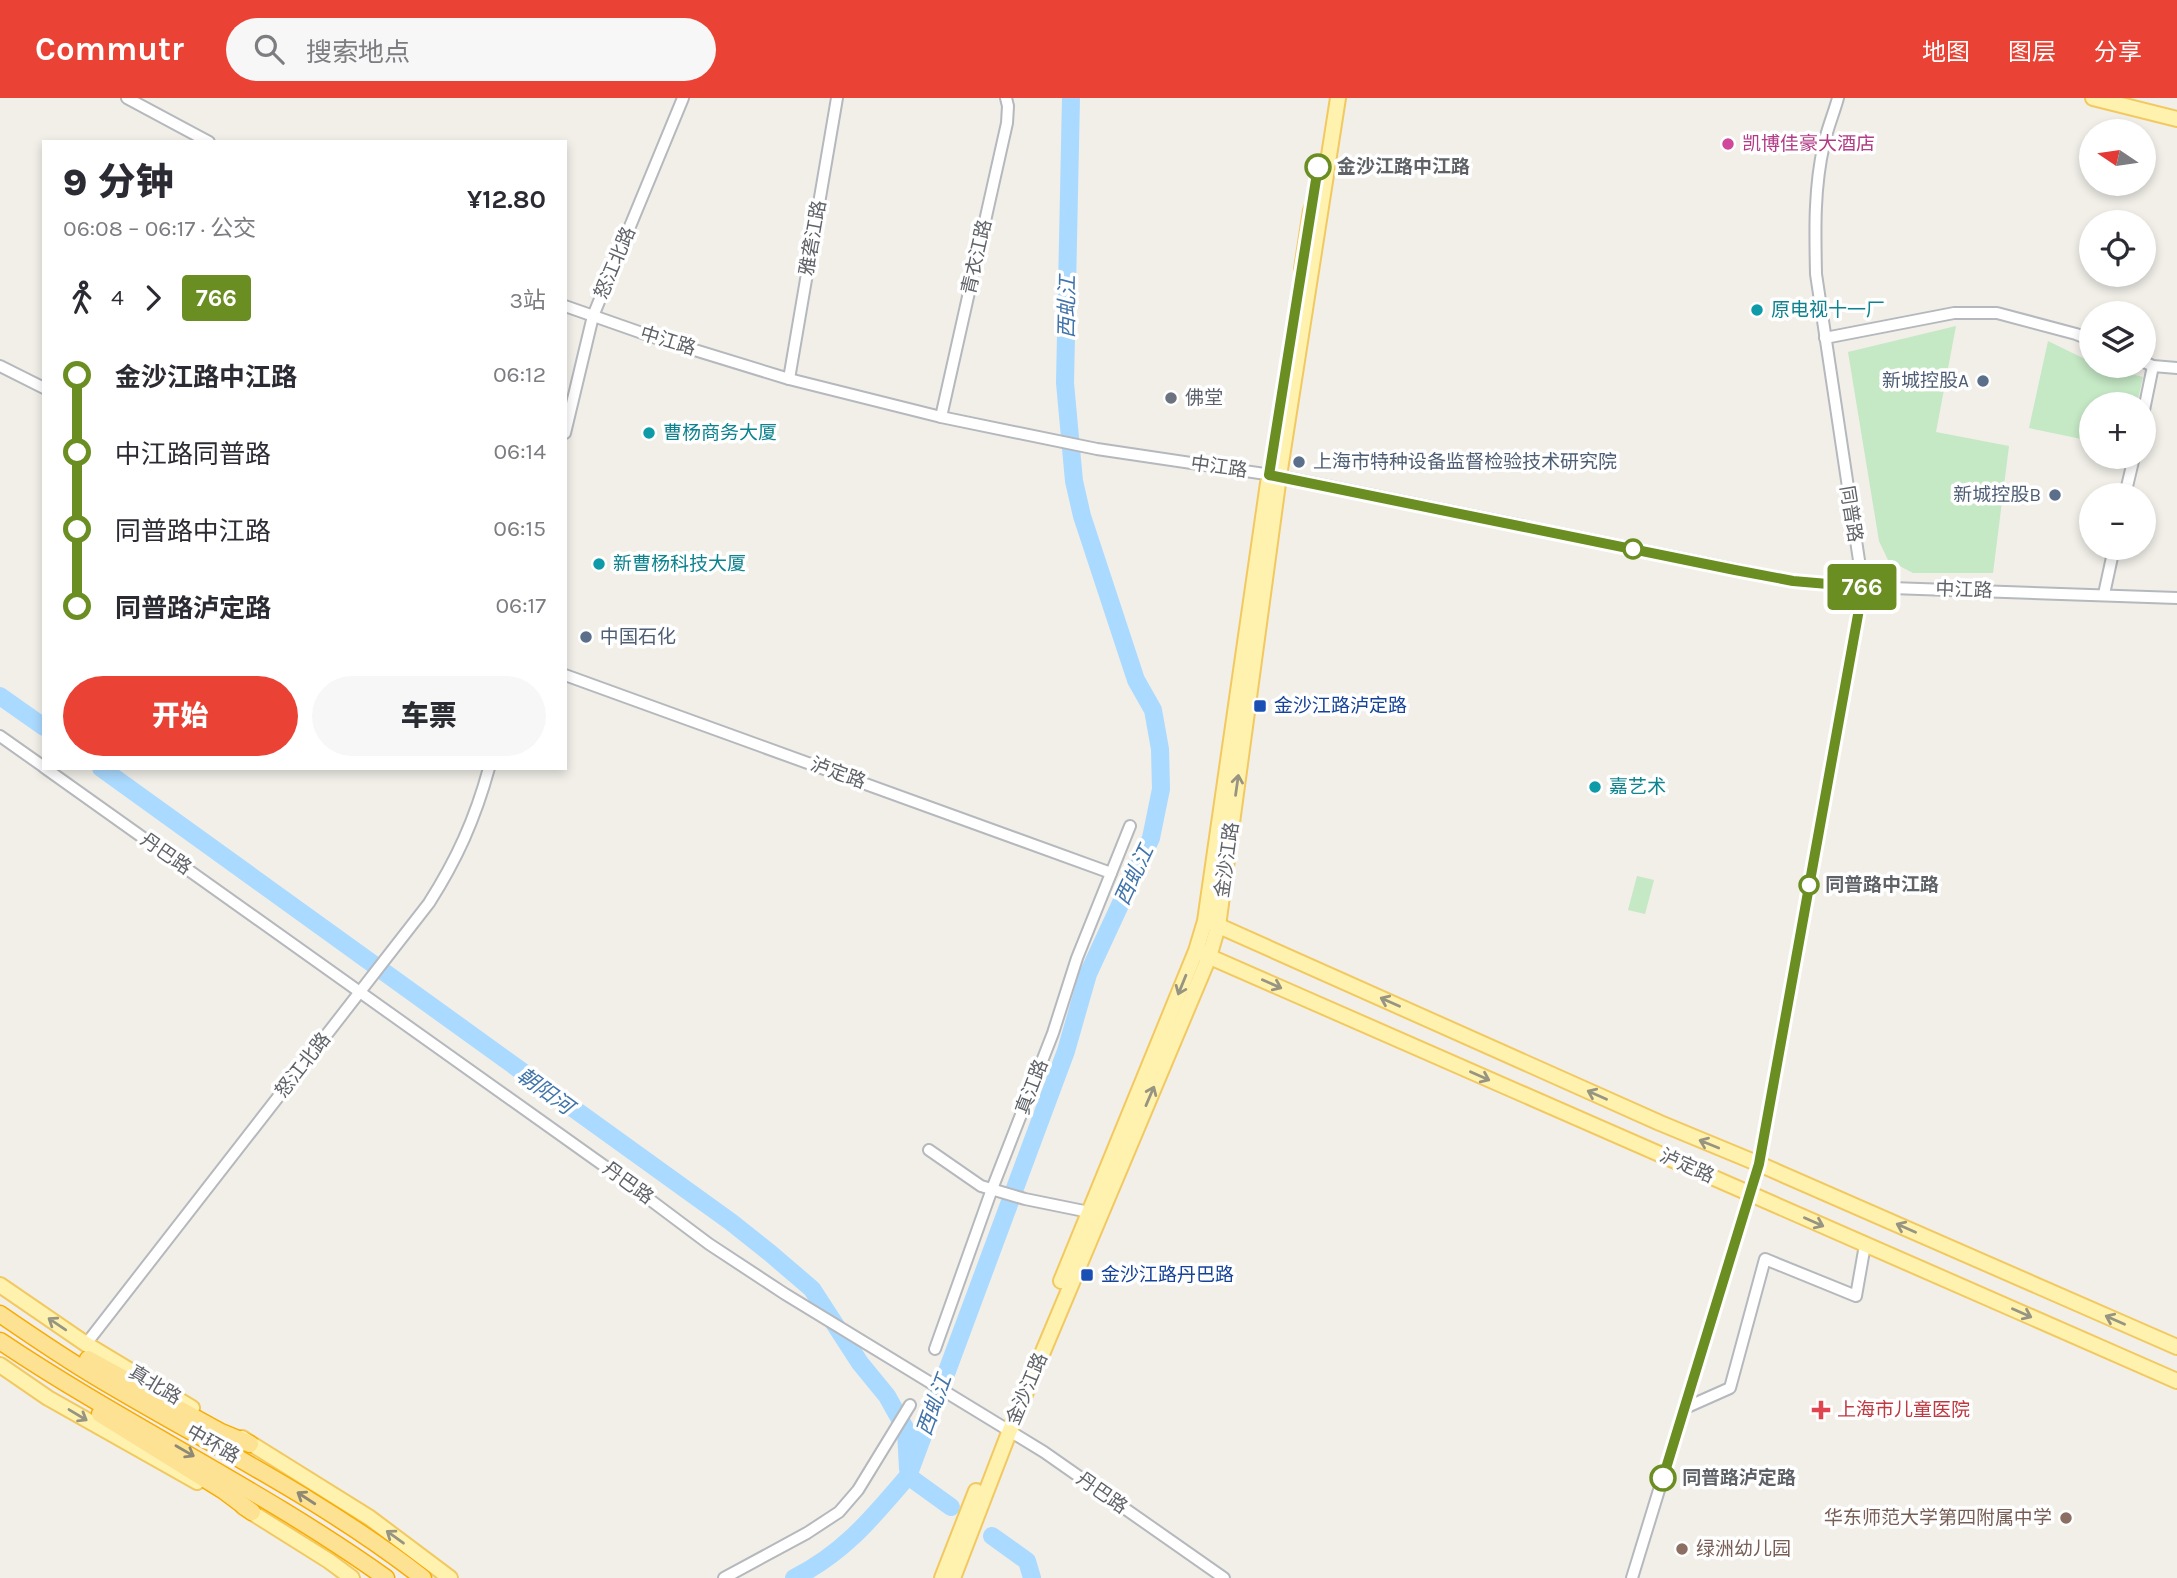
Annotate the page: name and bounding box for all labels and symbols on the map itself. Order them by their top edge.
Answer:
north arrow [2079,119,2156,196]
place label: 凯博佳豪大酒店 [1742,133,1875,155]
marker: 凯博佳豪大酒店 [1720,136,1736,152]
marker: 金沙江路中江路 [1305,154,1331,180]
place label: 金沙江路中江路 [1337,156,1470,178]
street label: 雅砻江路 [796,199,830,277]
street label: 青衣江路 [958,217,996,297]
street label: 怒江北路 [590,224,640,302]
water label: 西虬江 [1054,273,1080,339]
place label: 原电视十一厂 [1771,299,1885,321]
marker: 原电视十一厂 [1749,302,1765,318]
street label: 中江路 [638,322,698,360]
place label: 新城控股A [1882,370,1969,392]
marker: 新城控股A [1975,373,1991,389]
place label: 佛堂 [1185,387,1223,409]
marker: 佛堂 [1163,390,1179,406]
place label: 曹杨商务大厦 [663,422,777,444]
marker: 曹杨商务大厦 [641,425,657,441]
place label: 上海市特种设备监督检验技术研究院 [1313,451,1617,473]
street label: 中江路 [1189,452,1249,482]
marker: 上海市特种设备监督检验技术研究院 [1291,454,1307,470]
street label: 同普路 [1836,484,1866,544]
place label: 新城控股B [1953,484,2041,506]
marker: 新城控股B [2047,487,2063,503]
unlabelled marker [1623,539,1643,559]
place label: 新曹杨科技大厦 [613,553,746,575]
marker: 新曹杨科技大厦 [591,556,607,572]
line badge: 766 [1822,564,1902,610]
street label: 中江路 [1935,578,1993,602]
place label: 中国石化 [600,626,676,648]
marker: 中国石化 [578,629,594,645]
place label: 金沙江路泸定路 [1274,695,1407,717]
marker: 金沙江路泸定路 [1252,698,1268,714]
street label: 泸定路 [807,753,869,793]
one-way arrow [1231,774,1244,797]
place label: 嘉艺术 [1609,776,1666,798]
marker: 嘉艺术 [1587,779,1603,795]
street label: 金沙江路 [1211,821,1243,899]
street label: 丹巴路 [136,829,196,879]
water label: 西虬江 [1110,840,1159,909]
place label: 同普路中江路 [1825,874,1939,896]
marker: 同普路中江路 [1799,875,1819,895]
one-way arrow [1175,973,1188,995]
one-way arrow [1261,978,1282,991]
one-way arrow [1380,995,1401,1008]
street label: 怒江北路 [271,1028,335,1102]
street label: 真江路 [1012,1056,1052,1118]
water label: 朝阳河 [512,1063,581,1122]
one-way arrow [1469,1070,1491,1083]
one-way arrow [1144,1086,1157,1108]
one-way arrow [1587,1088,1608,1101]
one-way arrow [1699,1136,1721,1149]
street label: 泸定路 [1656,1144,1718,1188]
street label: 丹巴路 [598,1157,658,1209]
one-way arrow [1802,1216,1824,1229]
one-way arrow [1896,1221,1917,1234]
place label: 金沙江路丹巴路 [1101,1264,1234,1286]
marker: 金沙江路丹巴路 [1079,1267,1095,1283]
one-way arrow [2011,1307,2032,1320]
one-way arrow [2104,1313,2126,1326]
one-way arrow [48,1317,68,1331]
street label: 金沙江路 [1002,1350,1052,1428]
street label: 真北路 [125,1361,185,1409]
water label: 西虬江 [912,1369,957,1439]
place label: 上海市儿童医院 [1837,1399,1970,1421]
marker: 上海市儿童医院 [1811,1400,1831,1420]
one-way arrow [68,1408,88,1422]
street label: 中环路 [183,1420,243,1468]
one-way arrow [174,1445,194,1459]
marker: 同普路泸定路 [1650,1465,1676,1491]
place label: 同普路泸定路 [1682,1467,1796,1489]
street label: 丹巴路 [1072,1468,1132,1518]
one-way arrow [297,1490,316,1505]
place label: 华东师范大学第四附属中学 [1824,1507,2052,1529]
marker: 华东师范大学第四附属中学 [2058,1510,2074,1526]
one-way arrow [386,1530,405,1544]
place label: 绿洲幼儿园 [1696,1538,1791,1560]
marker: 绿洲幼儿园 [1674,1541,1690,1557]

